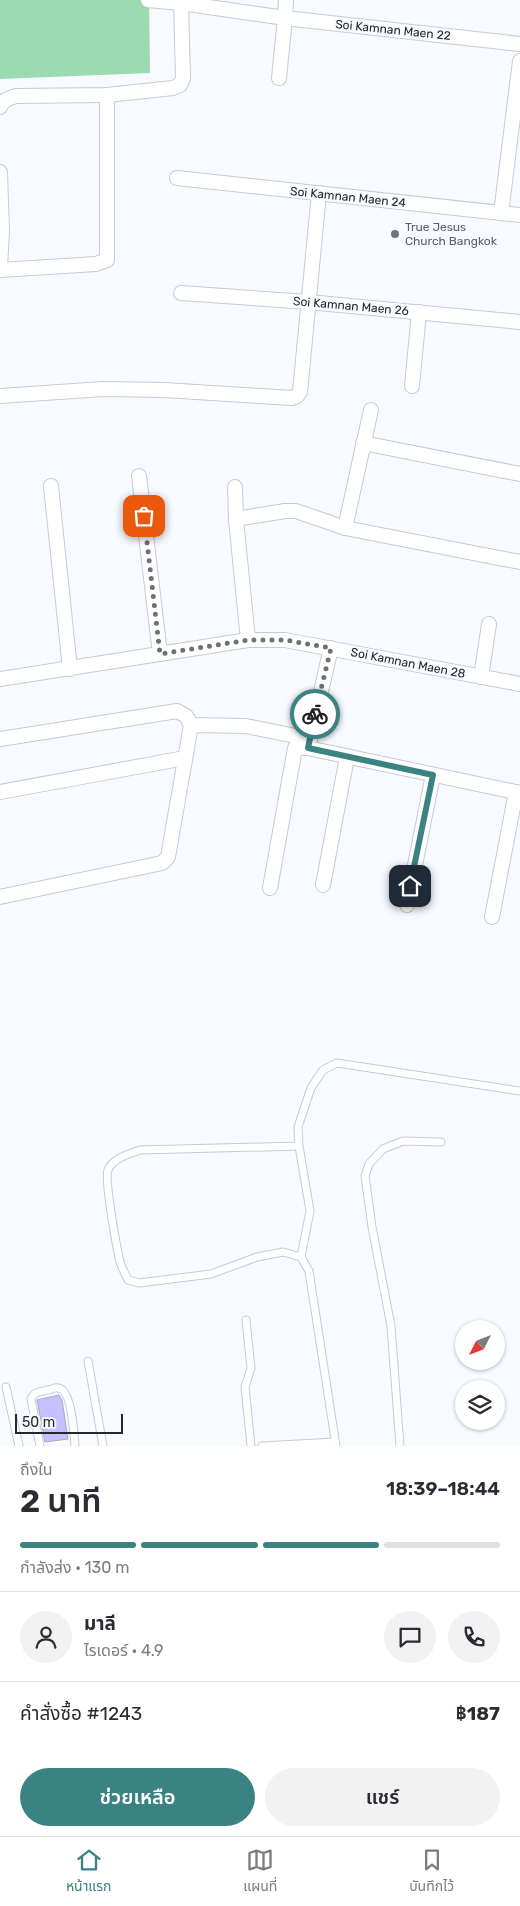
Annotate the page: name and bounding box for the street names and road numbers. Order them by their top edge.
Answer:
street label: Soi Kamnan Maen 22 [335,17,451,43]
street label: Soi Kamnan Maen 24 [289,184,407,210]
street label: Soi Kamnan Maen 26 [293,294,409,318]
street label: Soi Kamnan Maen 28 [349,645,467,681]

